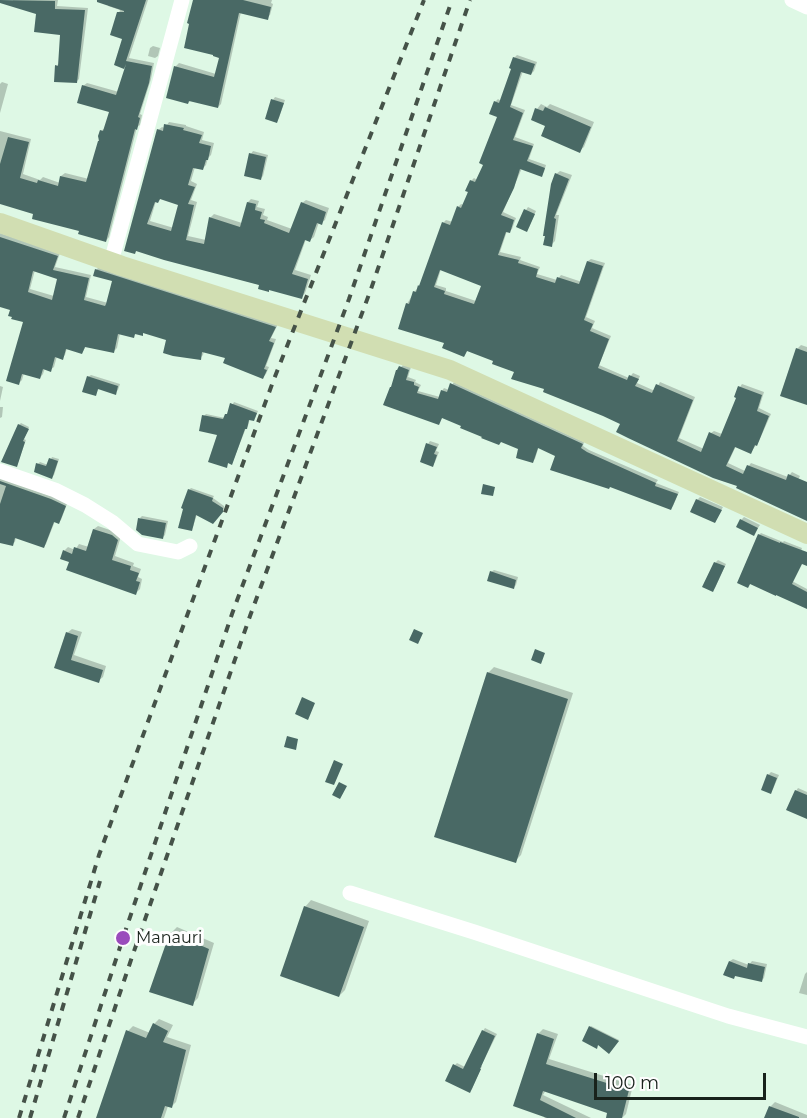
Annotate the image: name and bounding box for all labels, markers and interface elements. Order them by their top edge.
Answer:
place label: Manauri [136,928,202,948]
marker: Manauri [114,929,132,947]
scale bar [597,1061,770,1099]
text: 100 m [605,1072,659,1094]

